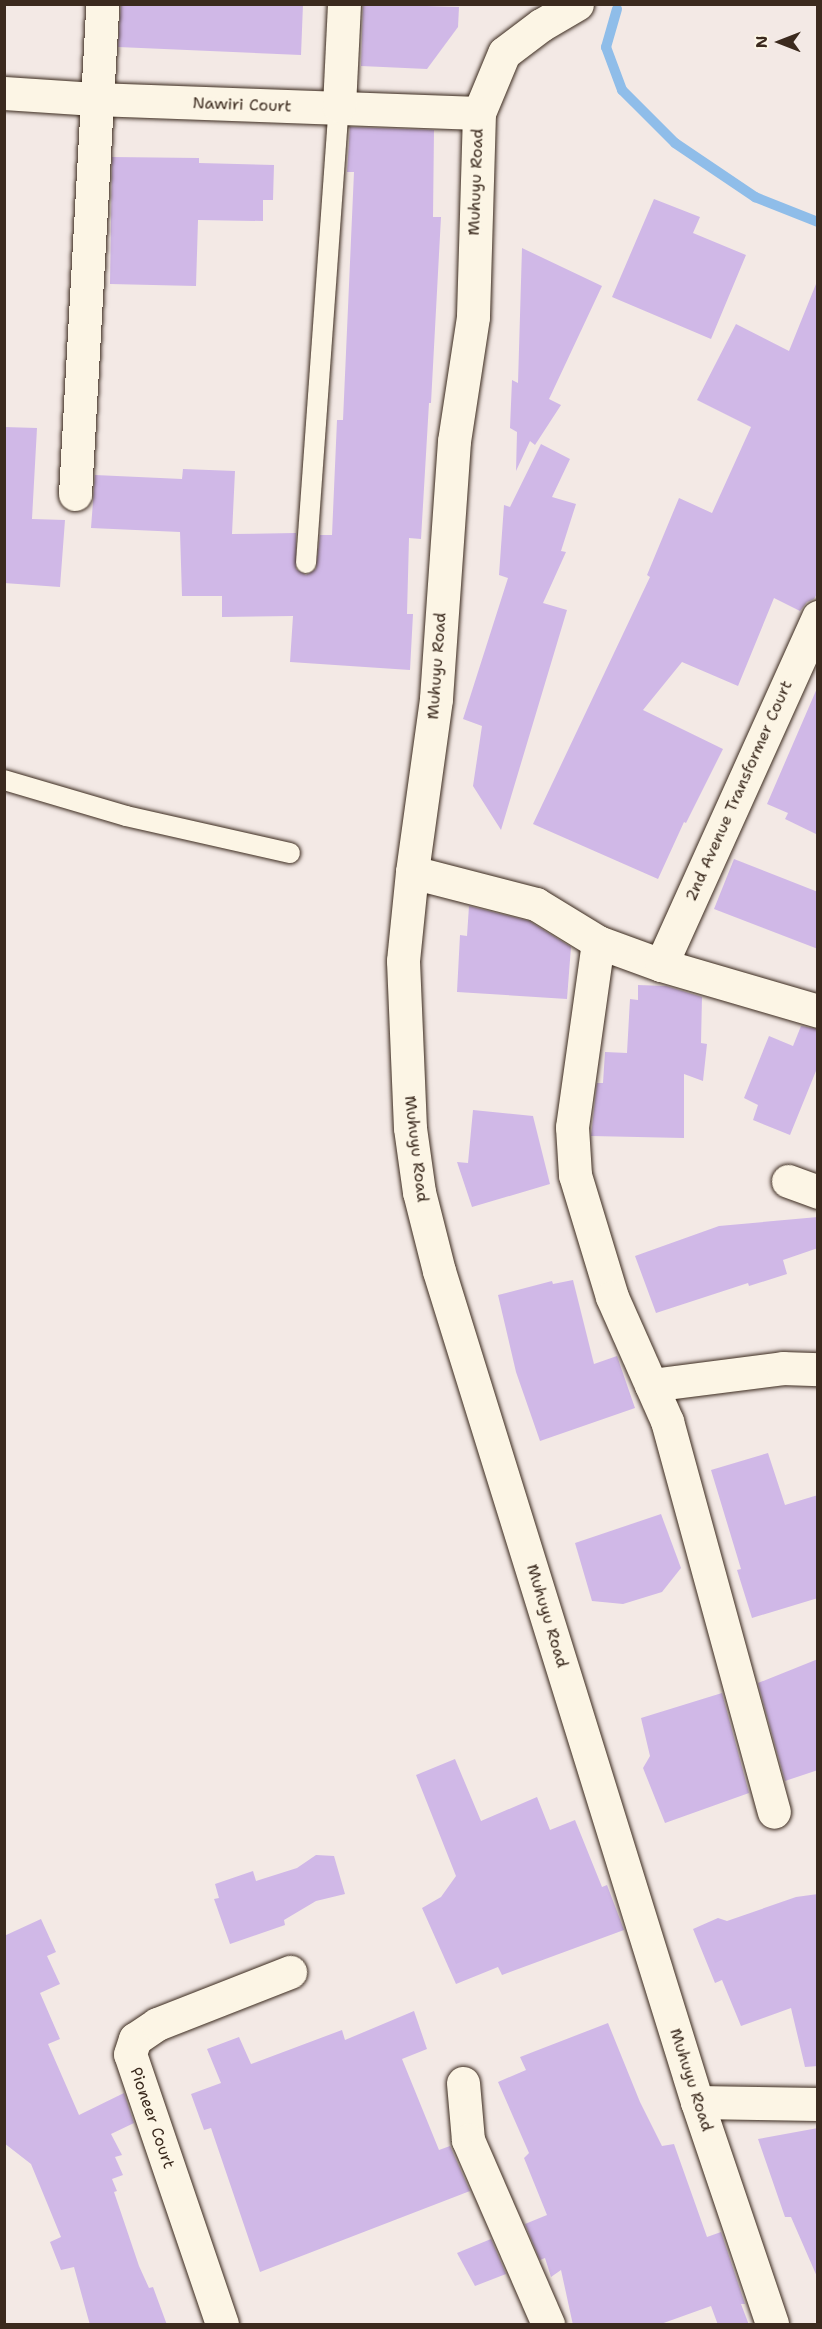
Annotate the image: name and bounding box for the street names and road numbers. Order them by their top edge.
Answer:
street label: Nawiri Court [192,94,292,116]
street label: Muhuyu Road [465,128,487,236]
street label: Muhuyu Road [424,612,450,720]
street label: 2nd Avenue Transformer Court [681,678,797,904]
street label: Muhuyu Road [400,1095,432,1203]
street label: Muhuyu Road [522,1562,572,1670]
street label: Muhuyu Road [665,2026,717,2134]
street label: Pioneer Court [126,2065,178,2171]

